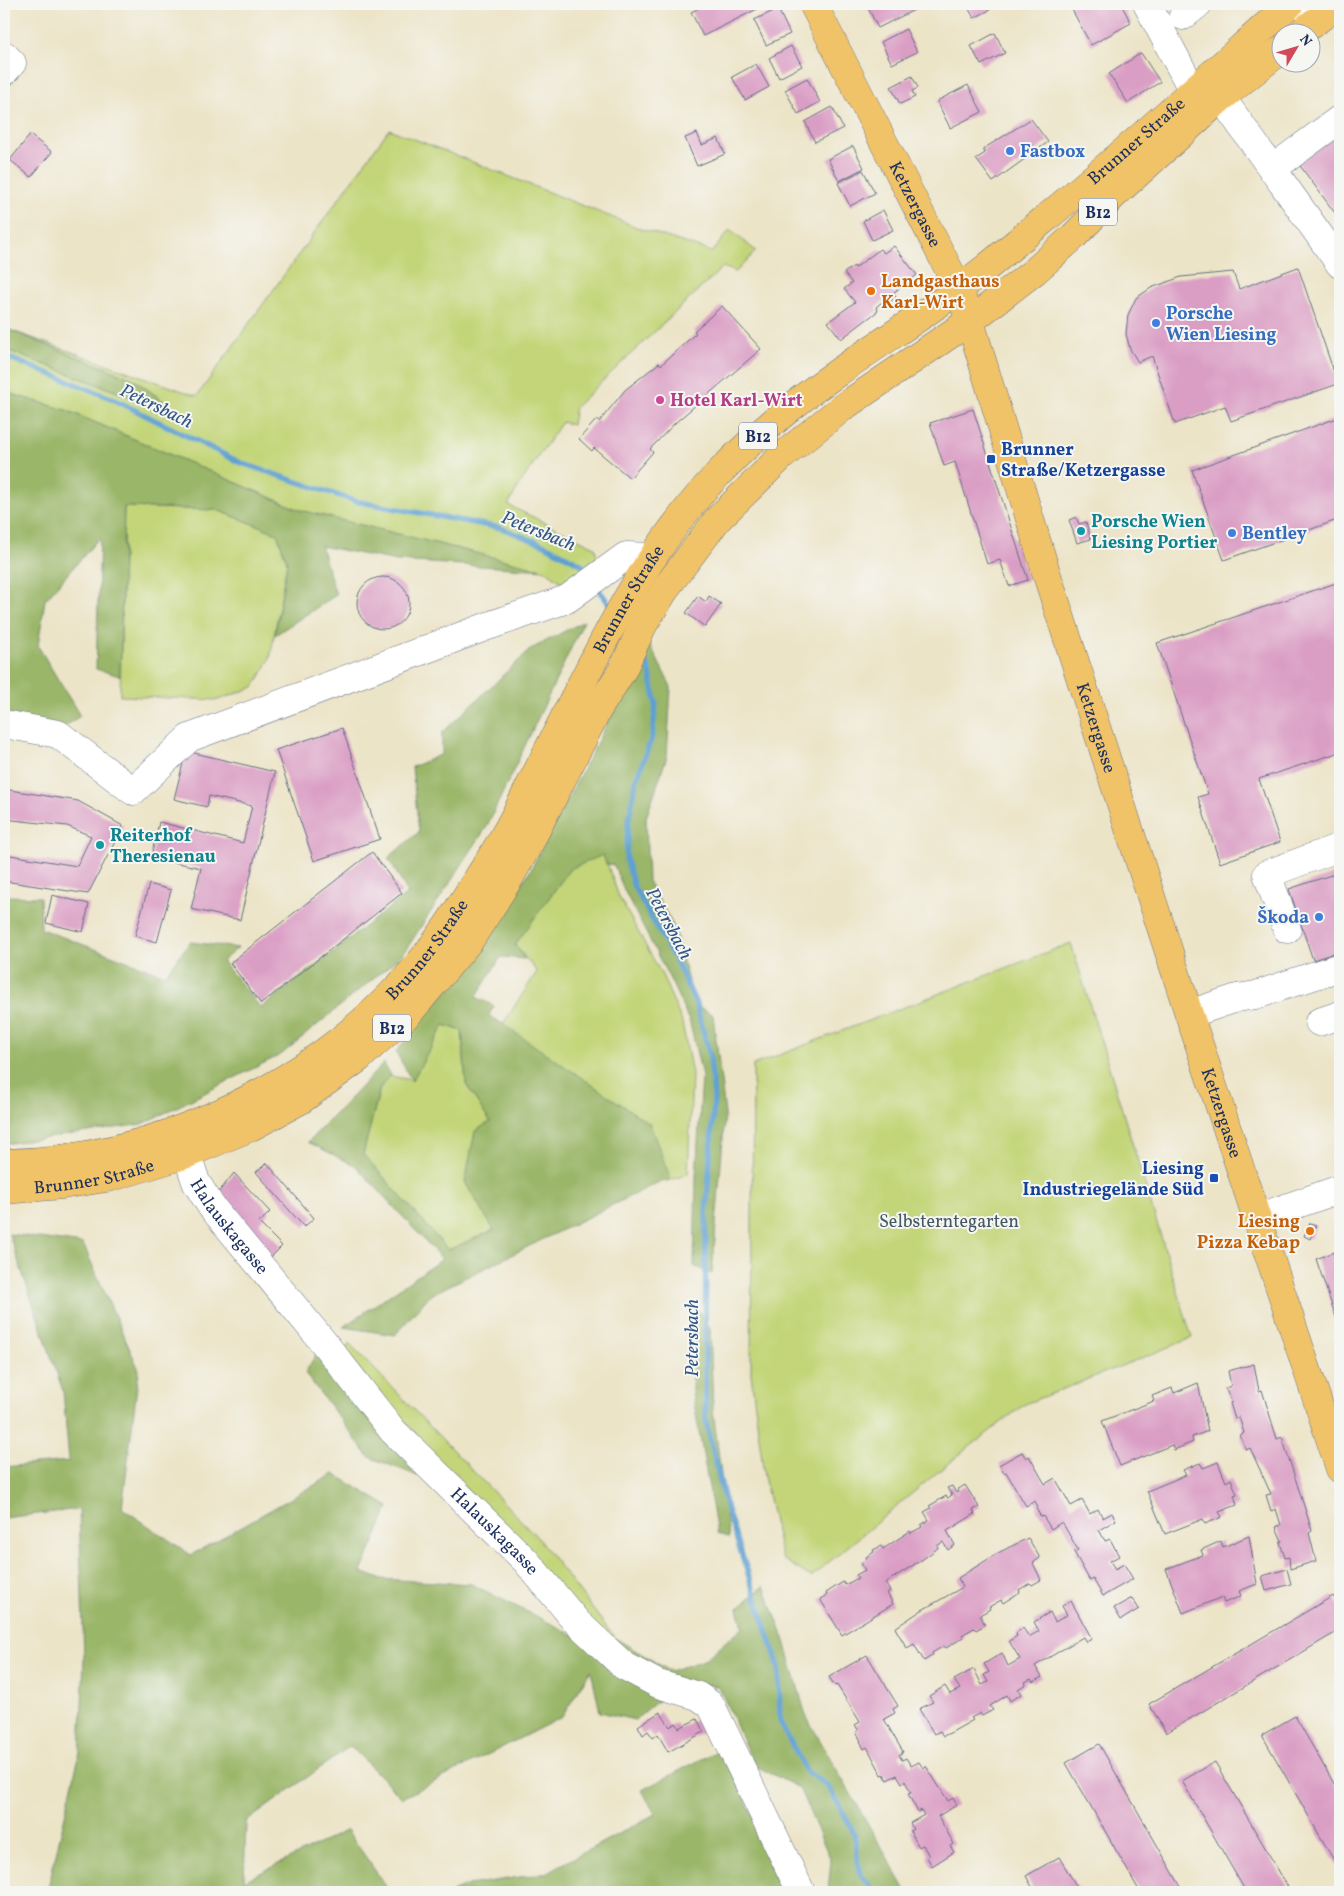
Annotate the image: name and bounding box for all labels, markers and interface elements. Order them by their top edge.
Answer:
north arrow [1272,22,1322,72]
text: N [1294,31,1316,51]
street label: Brunner Straße [1083,92,1191,192]
place label: Fastbox [1020,140,1085,165]
marker: Fastbox [1004,145,1016,157]
street label: Ketzergasse [882,158,947,252]
road number: B12 [1079,198,1117,226]
place label: Landgasthaus Karl-Wirt [881,270,1000,316]
marker: Landgasthaus Karl-Wirt [865,285,877,297]
place label: Porsche Wien Liesing [1166,302,1277,348]
marker: Porsche Wien Liesing [1150,317,1162,329]
water label: Petersbach [115,378,197,436]
place label: Hotel Karl-Wirt [670,389,803,414]
marker: Hotel Karl-Wirt [654,394,666,406]
road number: B12 [739,422,777,450]
place label: Brunner Straße/Ketzergasse [1001,438,1165,484]
marker: Brunner Straße/Ketzergasse [985,453,997,465]
water label: Petersbach [497,505,579,559]
place label: Porsche Wien Liesing Portier [1091,510,1218,556]
place label: Bentley [1242,522,1307,547]
marker: Porsche Wien Liesing Portier [1075,525,1087,537]
marker: Bentley [1226,527,1238,539]
street label: Brunner Straße [588,541,671,659]
street label: Ketzergasse [1069,680,1121,777]
place label: Reiterhof Theresienau [110,824,216,870]
marker: Reiterhof Theresienau [94,839,106,851]
water label: Petersbach [638,883,698,964]
street label: Brunner Straße [381,895,475,1007]
place label: Škoda [1257,905,1309,931]
marker: Škoda [1313,911,1325,923]
road number: B12 [373,1014,411,1042]
street label: Ketzergasse [1194,1065,1247,1162]
street label: Brunner Straße [33,1154,157,1201]
place label: Liesing Industriegelände Süd [1023,1157,1204,1203]
marker: Liesing Industriegelände Süd [1208,1172,1220,1184]
street label: Halauskagasse [183,1174,274,1281]
park label: Selbsterntegarten [879,1210,1019,1235]
place label: Liesing Pizza Kebap [1197,1210,1300,1256]
marker: Liesing Pizza Kebap [1304,1225,1316,1237]
water label: Petersbach [680,1299,706,1377]
street label: Halauskagasse [444,1483,544,1581]

